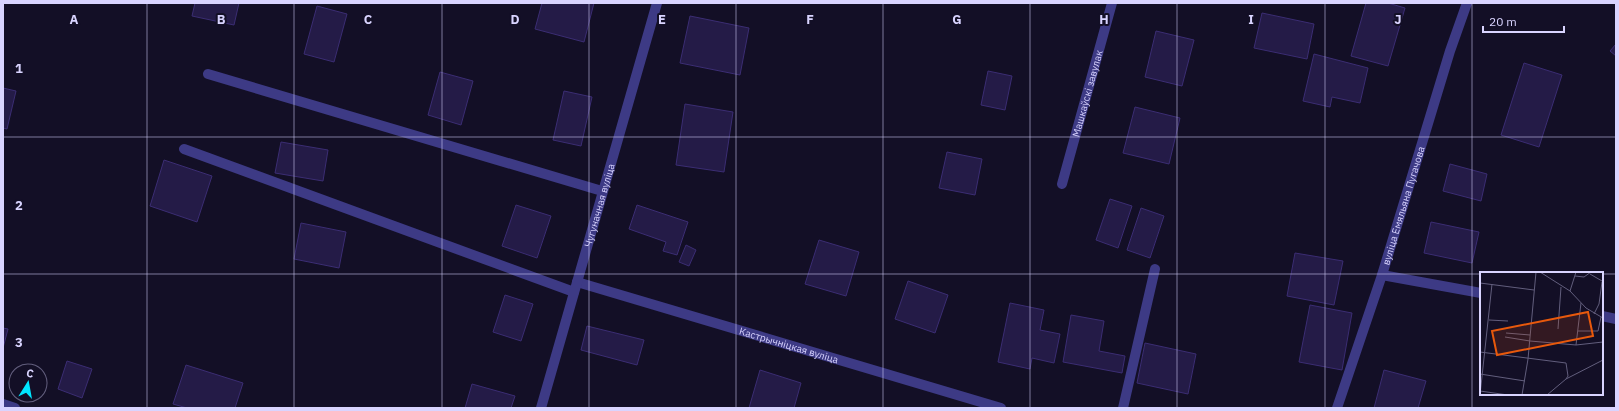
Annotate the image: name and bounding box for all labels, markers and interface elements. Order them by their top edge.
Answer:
scale bar [1483,8,1564,34]
text: A [70,11,79,28]
text: B [217,11,226,28]
text: C [364,11,373,28]
text: D [510,11,520,28]
text: E [658,11,666,28]
text: F [806,11,814,28]
text: G [952,11,962,28]
text: H [1099,11,1109,28]
text: I [1248,11,1254,28]
text: J [1394,11,1402,28]
text: 20 m [1489,14,1517,29]
street label: Машкаўскі завулак [1069,48,1106,138]
text: 1 [15,60,23,77]
street label: вуліца Емяльяна Пугачова [1379,144,1428,267]
street label: Чугуначная вуліца [581,161,618,249]
text: 2 [15,197,23,214]
inset map [1480,272,1603,395]
street label: Кастрычніцкая вуліца [738,325,841,367]
text: 3 [15,334,23,351]
north arrow [8,363,48,403]
text: С [25,366,35,381]

